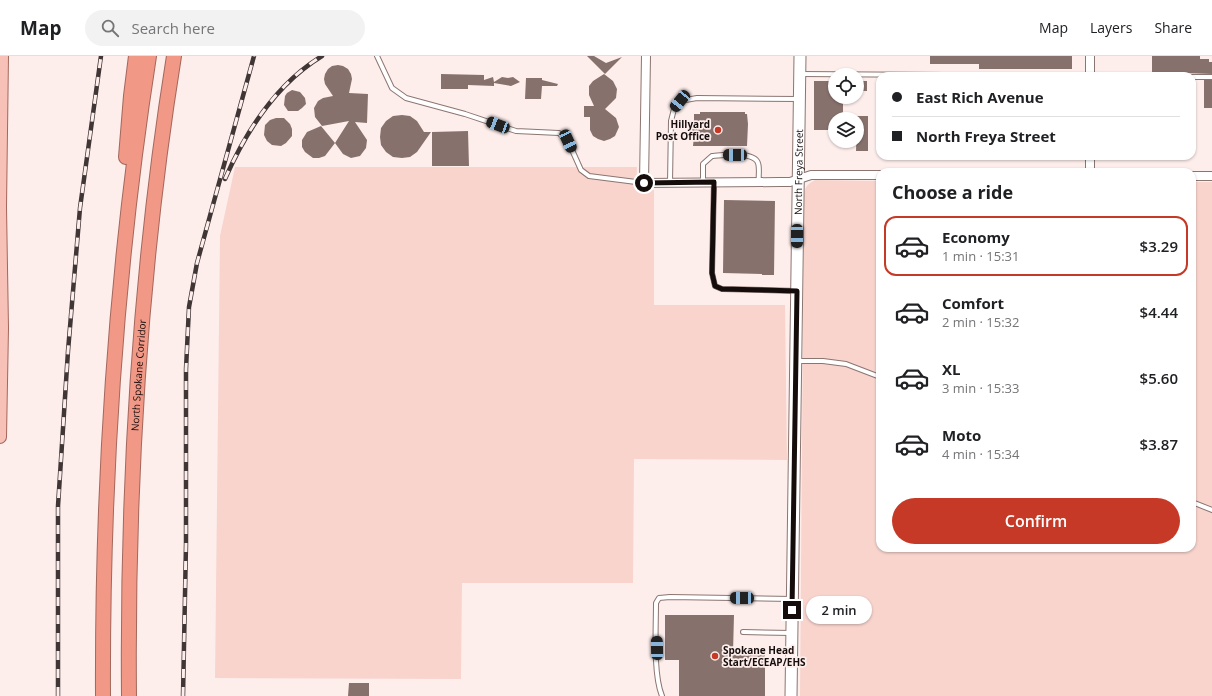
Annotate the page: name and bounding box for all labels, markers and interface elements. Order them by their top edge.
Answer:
search box [85,10,365,46]
text: Map [20,15,61,41]
icon: search [99,17,121,39]
text: Search here [131,18,215,38]
text: Map [1039,18,1068,37]
text: Layers [1090,18,1132,37]
text: Share [1154,18,1192,37]
map controls [828,68,864,148]
button: locate [828,68,864,104]
text: East Rich Avenue [916,87,1044,107]
car [668,88,692,114]
button: layers [828,112,864,148]
car [485,115,511,135]
place label: Hillyard Post Office [656,117,710,143]
marker: Hillyard Post Office [713,125,723,135]
text: North Freya Street [916,126,1056,146]
car [557,128,579,154]
street label: North Freya Street [791,129,806,215]
car [723,149,747,161]
route start [635,174,653,192]
text: Choose a ride [892,180,1013,204]
car [791,224,803,248]
text: Economy [942,227,1010,247]
icon: car [894,228,930,264]
text: $3.29 [1140,236,1178,256]
text: 1 min · 15:31 [942,247,1019,265]
text: Comfort [942,293,1004,313]
icon: car [894,294,930,330]
text: $4.44 [1140,302,1178,322]
text: 2 min · 15:32 [942,313,1019,331]
street label: North Spokane Corridor [128,319,149,432]
text: XL [942,359,960,379]
icon: car [894,360,930,396]
text: $5.60 [1140,368,1178,388]
text: 3 min · 15:33 [942,379,1019,397]
text: Moto [942,425,981,445]
icon: car [894,426,930,462]
text: $3.87 [1140,434,1178,454]
text: 4 min · 15:34 [942,445,1019,463]
button: Confirm [892,498,1180,544]
car [730,592,754,604]
callout: 2 min [806,596,872,624]
route end [783,601,801,619]
text: 2 min [821,601,857,619]
car [651,636,663,660]
place label: Spokane Head Start/ECEAP/EHS [723,643,806,669]
marker: Spokane Head Start/ECEAP/EHS [710,651,720,661]

